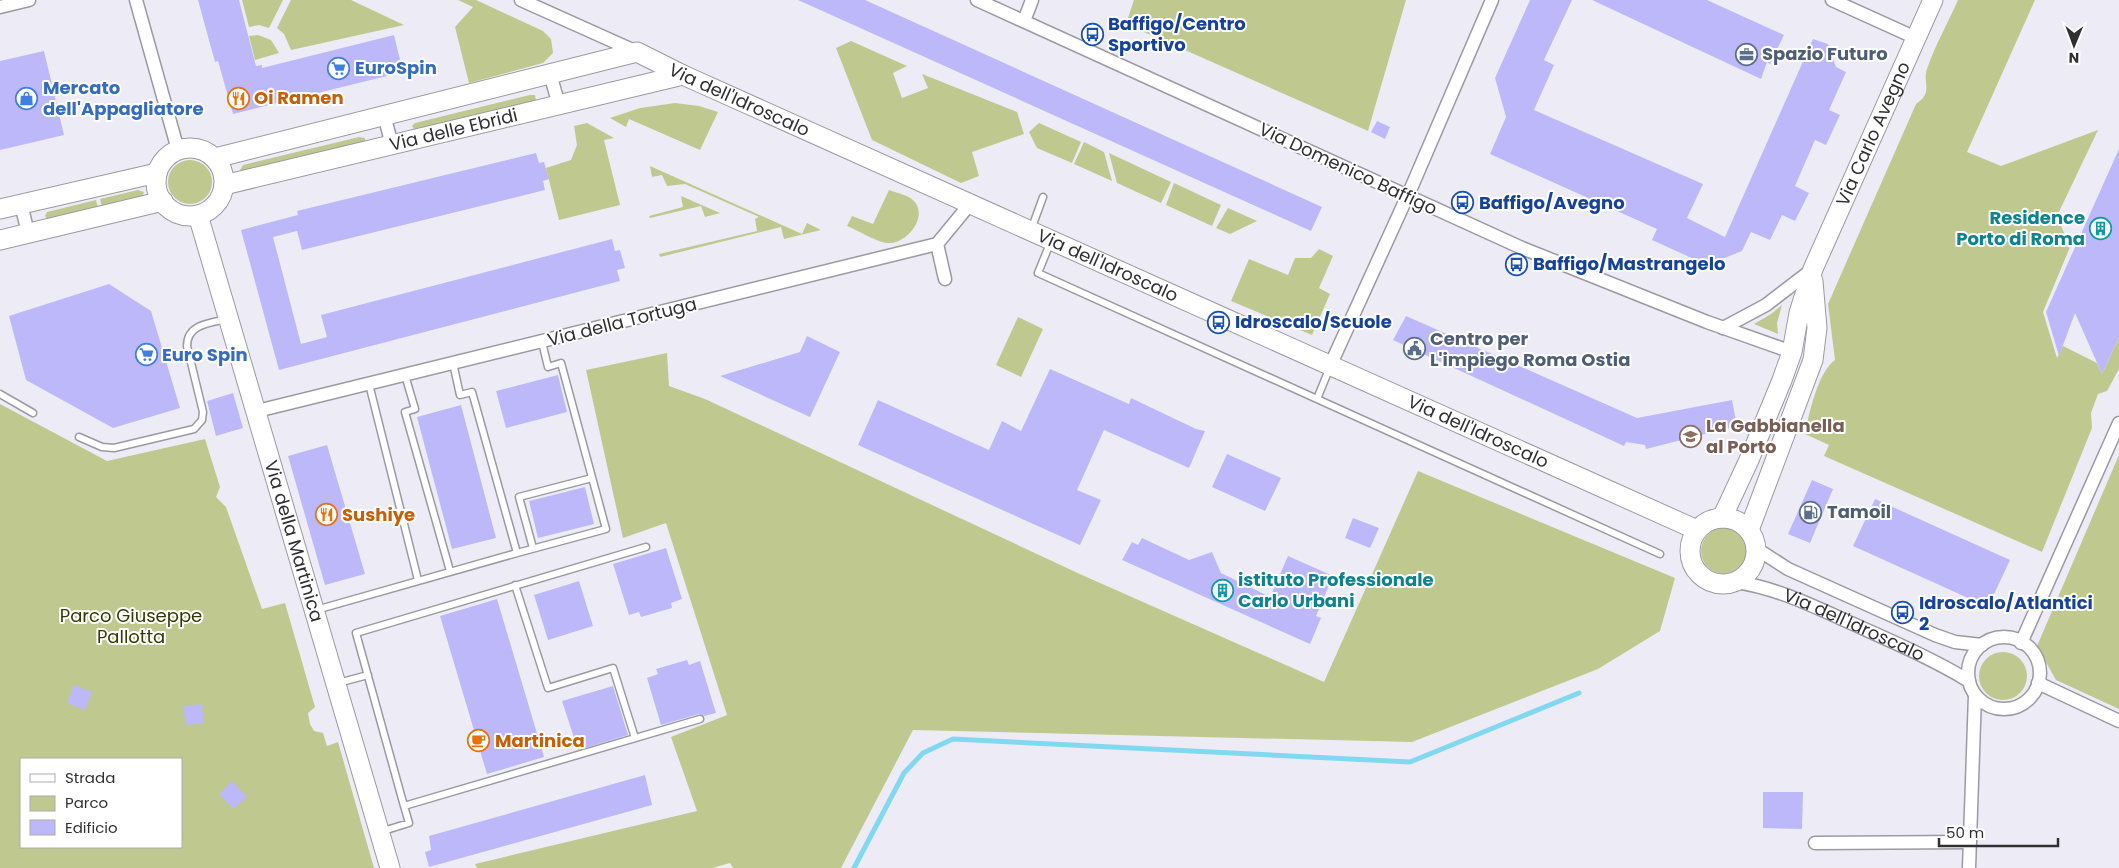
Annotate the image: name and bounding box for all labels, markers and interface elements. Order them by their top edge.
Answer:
place label: Baffigo/Centro Sportivo [1108,11,1246,57]
north arrow [2049,20,2099,70]
bus stop icon: Baffigo/Centro Sportivo [1080,22,1104,46]
place label: Spazio Futuro [1762,41,1888,66]
office icon: Spazio Futuro [1734,42,1758,66]
text: N [2068,48,2079,68]
place label: EuroSpin [355,55,437,80]
supermarket icon: EuroSpin [327,56,351,80]
street label: Via dell'Idroscalo [665,57,814,142]
street label: Via Carlo Avegno [1830,57,1916,210]
place label: Mercato dell'Appagliatore [43,75,203,121]
place label: Oi Ramen [254,85,344,110]
shop icon: Mercato dell'Appagliatore [15,86,39,110]
restaurant icon: Oi Ramen [226,86,250,110]
street label: Via delle Ebridi [387,102,520,157]
street label: Via Domenico Baffigo [1255,116,1441,221]
place label: Baffigo/Avegno [1479,190,1625,215]
bus stop icon: Baffigo/Avegno [1451,191,1475,215]
place label: Residence Porto di Roma [1956,205,2085,251]
building icon: Residence Porto di Roma [2089,216,2113,240]
street label: Via dell'Idroscalo [1033,223,1182,308]
place label: Baffigo/Mastrangelo [1533,251,1725,276]
bus stop icon: Baffigo/Mastrangelo [1505,252,1529,276]
street label: Via della Tortuga [545,291,699,352]
place label: Idroscalo/Scuole [1235,309,1392,334]
bus stop icon: Idroscalo/Scuole [1207,310,1231,334]
place label: Centro per L'impiego Roma Ostia [1430,326,1630,372]
public building icon: Centro per L'impiego Roma Ostia [1402,337,1426,361]
place label: Euro Spin [162,342,248,367]
supermarket icon: Euro Spin [134,343,158,367]
street label: Via dell'Idroscalo [1404,389,1553,474]
place label: La Gabbianella al Porto [1706,413,1845,459]
school or university icon: La Gabbianella al Porto [1678,424,1702,448]
street label: Via della Martinica [259,457,330,625]
place label: Tamoil [1827,499,1891,524]
fuel station icon: Tamoil [1799,500,1823,524]
place label: Sushiye [342,502,415,527]
restaurant icon: Sushiye [314,503,338,527]
place label: istituto Professionale Carlo Urbani [1238,567,1434,613]
building icon: istituto Professionale Carlo Urbani [1210,578,1234,602]
street label: Via dell'Idroscalo [1780,582,1929,667]
place label: Idroscalo/Atlantici 2 [1919,590,2093,636]
bus stop icon: Idroscalo/Atlantici 2 [1891,601,1915,625]
park label: Parco Giuseppe Pallotta [60,603,202,649]
place label: Martinica [495,728,585,753]
cafe icon: Martinica [467,729,491,753]
legend [20,758,182,848]
text: Strada [65,767,115,788]
text: Parco [65,792,108,813]
scale bar [1939,816,2058,848]
text: Edificio [65,817,118,838]
text: 50 m [1946,822,1984,843]

